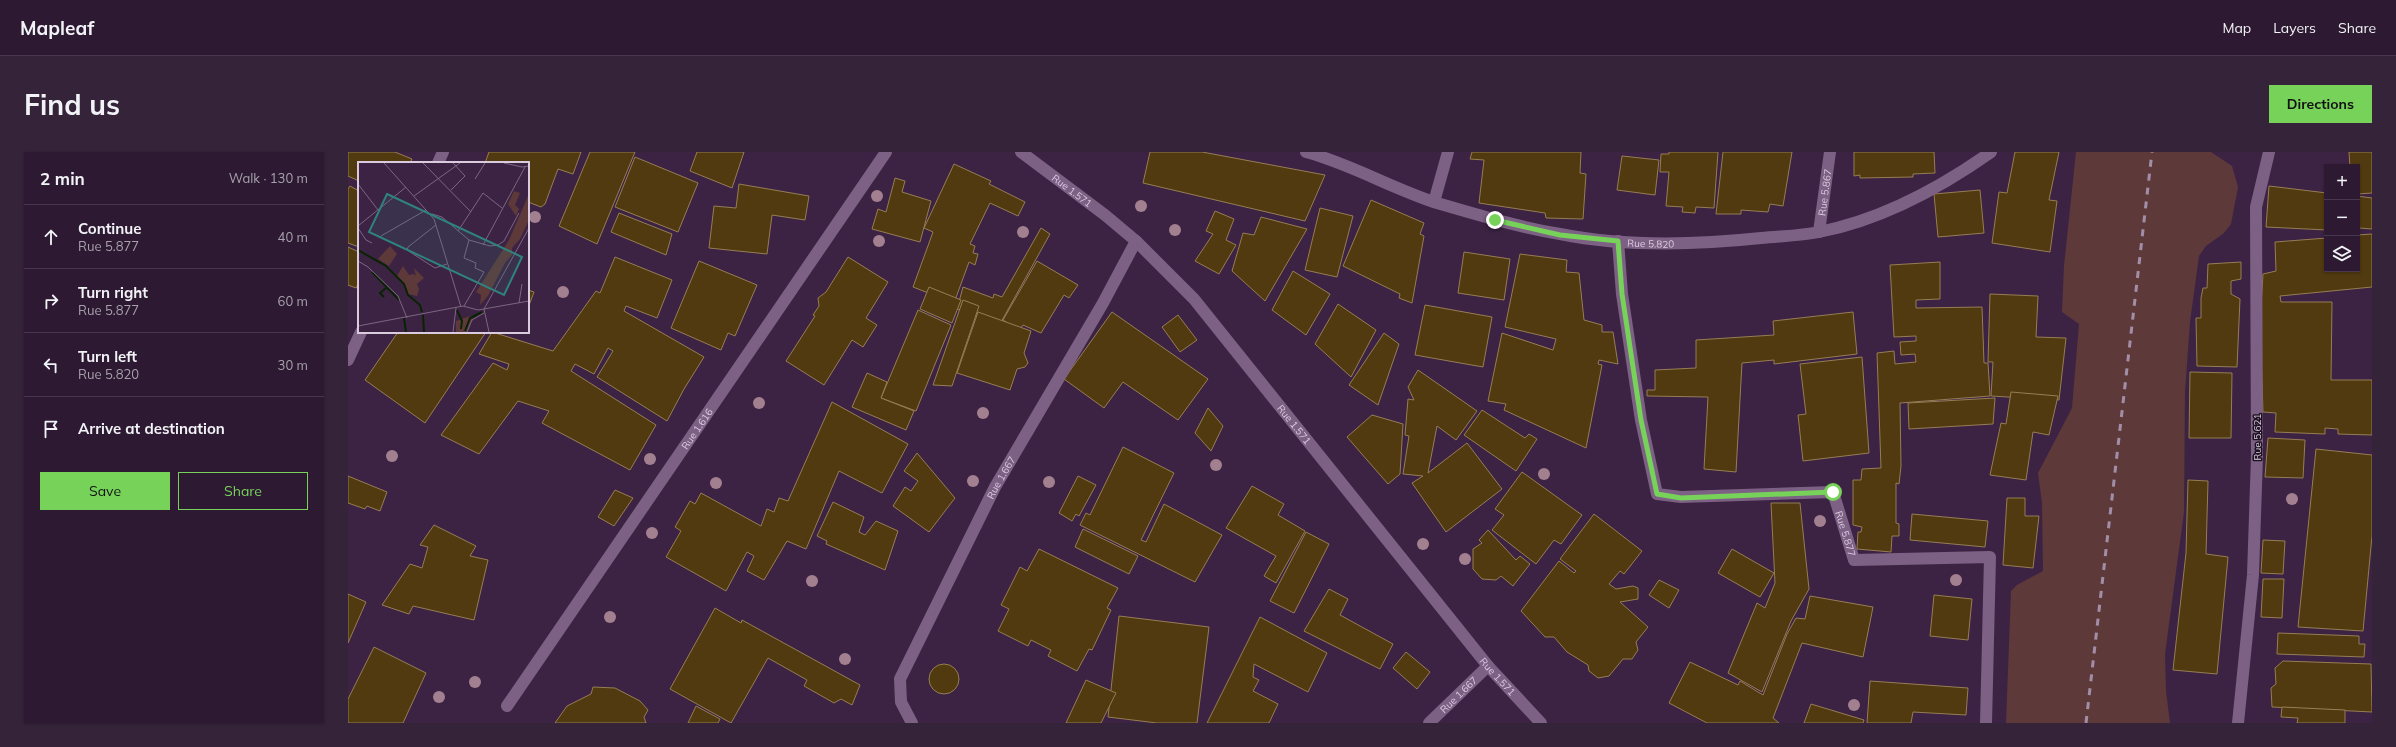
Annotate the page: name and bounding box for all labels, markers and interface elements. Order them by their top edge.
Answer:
text: Mapleaf [20,16,94,40]
text: Map [2222,19,2251,37]
text: Layers [2273,19,2316,37]
text: Share [2338,19,2376,37]
button: Directions [2269,85,2372,123]
text: Find us [24,87,120,122]
inset map [358,162,529,333]
map controls [2324,164,2360,272]
button: + [2324,164,2360,200]
text: 2 min [40,168,85,189]
street label: Rue 5.867 [1815,168,1835,217]
text: Walk · 130 m [229,170,308,186]
street label: Rue 1.571 [1049,171,1095,210]
button: − [2324,200,2360,236]
route end [1486,211,1504,229]
text: Continue [78,219,141,238]
icon: ahead [40,226,62,248]
text: 40 m [278,229,308,245]
street label: Rue 5.820 [1627,236,1674,251]
button: layers [2324,236,2360,272]
text: Rue 5.877 [78,238,139,254]
text: Turn right [78,283,148,302]
icon: right [40,290,62,312]
text: 60 m [278,293,308,309]
text: Rue 5.877 [78,302,139,318]
text: Turn left [78,347,137,366]
icon: left [40,354,62,376]
text: 30 m [278,357,308,373]
text: Rue 5.820 [78,366,139,382]
street label: Rue 1.571 [1274,402,1314,447]
street label: Rue 1.616 [678,406,716,452]
street label: Rue 5.621 [2251,413,2264,461]
icon: arrive [40,418,62,440]
text: Arrive at destination [78,419,225,438]
street label: Rue 1.667 [984,454,1019,501]
button: Save [40,472,170,510]
button: Share [178,472,308,510]
route start [1824,483,1842,501]
street label: Rue 5.877 [1832,509,1858,558]
street label: Rue 1.571 [1477,655,1518,698]
street label: Rue 1.667 [1437,674,1480,716]

